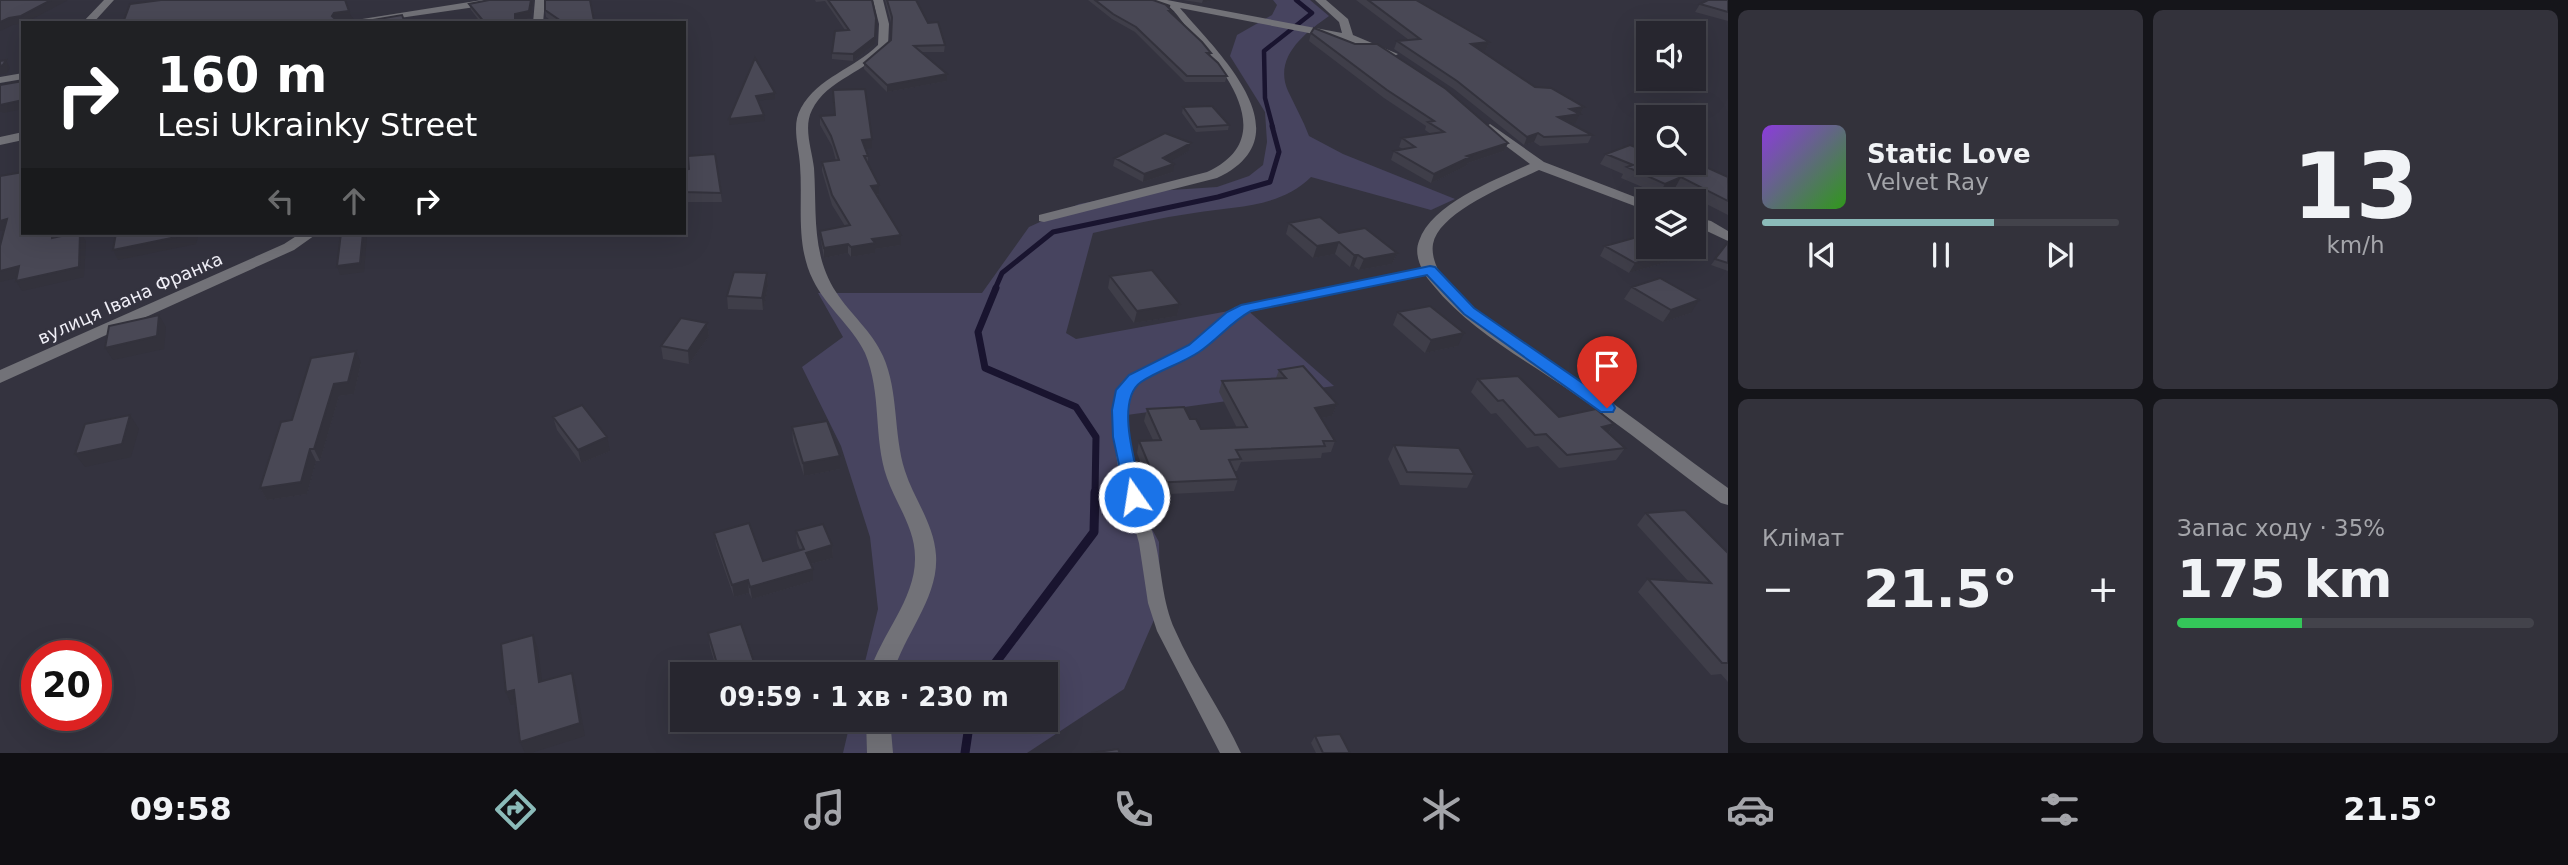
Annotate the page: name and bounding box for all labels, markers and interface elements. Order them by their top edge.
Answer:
map controls [1636,21,1706,259]
button: sound [1636,21,1706,91]
text: 160 m [157,47,327,104]
icon: right [42,49,133,140]
button: search [1636,105,1706,175]
text: Lesi Ukrainky Street [157,106,477,144]
text: 13 [2292,134,2419,239]
text: Static Love [1867,139,2031,169]
text: Velvet Ray [1867,169,1989,195]
icon: left [262,182,300,220]
icon: ahead [335,182,373,220]
icon: right [408,182,446,220]
button: layers [1636,189,1706,259]
text: km/h [2326,232,2385,258]
icon: previous [1803,236,1841,274]
icon: pause [1922,236,1960,274]
icon: next [2041,236,2079,274]
street label: вулиця Івана Франка [34,248,226,348]
pin [1577,336,1637,408]
icon: arrive [1588,347,1626,385]
position arrow [1097,460,1171,534]
text: Запас ходу · 35% [2177,515,2385,541]
text: Клімат [1762,525,1844,551]
text: 175 km [2177,549,2392,609]
text: 21.5° [1863,559,2018,619]
text: − [1762,567,1794,611]
text: + [2087,567,2119,611]
speed limit sign: 20 [21,640,112,731]
text: 09:59 · 1 хв · 230 m [719,682,1009,712]
icon: directions [491,785,540,834]
icon: music [800,785,849,834]
icon: phone [1109,785,1158,834]
icon: climate [1417,785,1466,834]
icon: car [1726,785,1775,834]
icon: filters [2035,785,2084,834]
text: 09:58 [130,790,232,828]
text: 21.5° [2343,790,2438,828]

